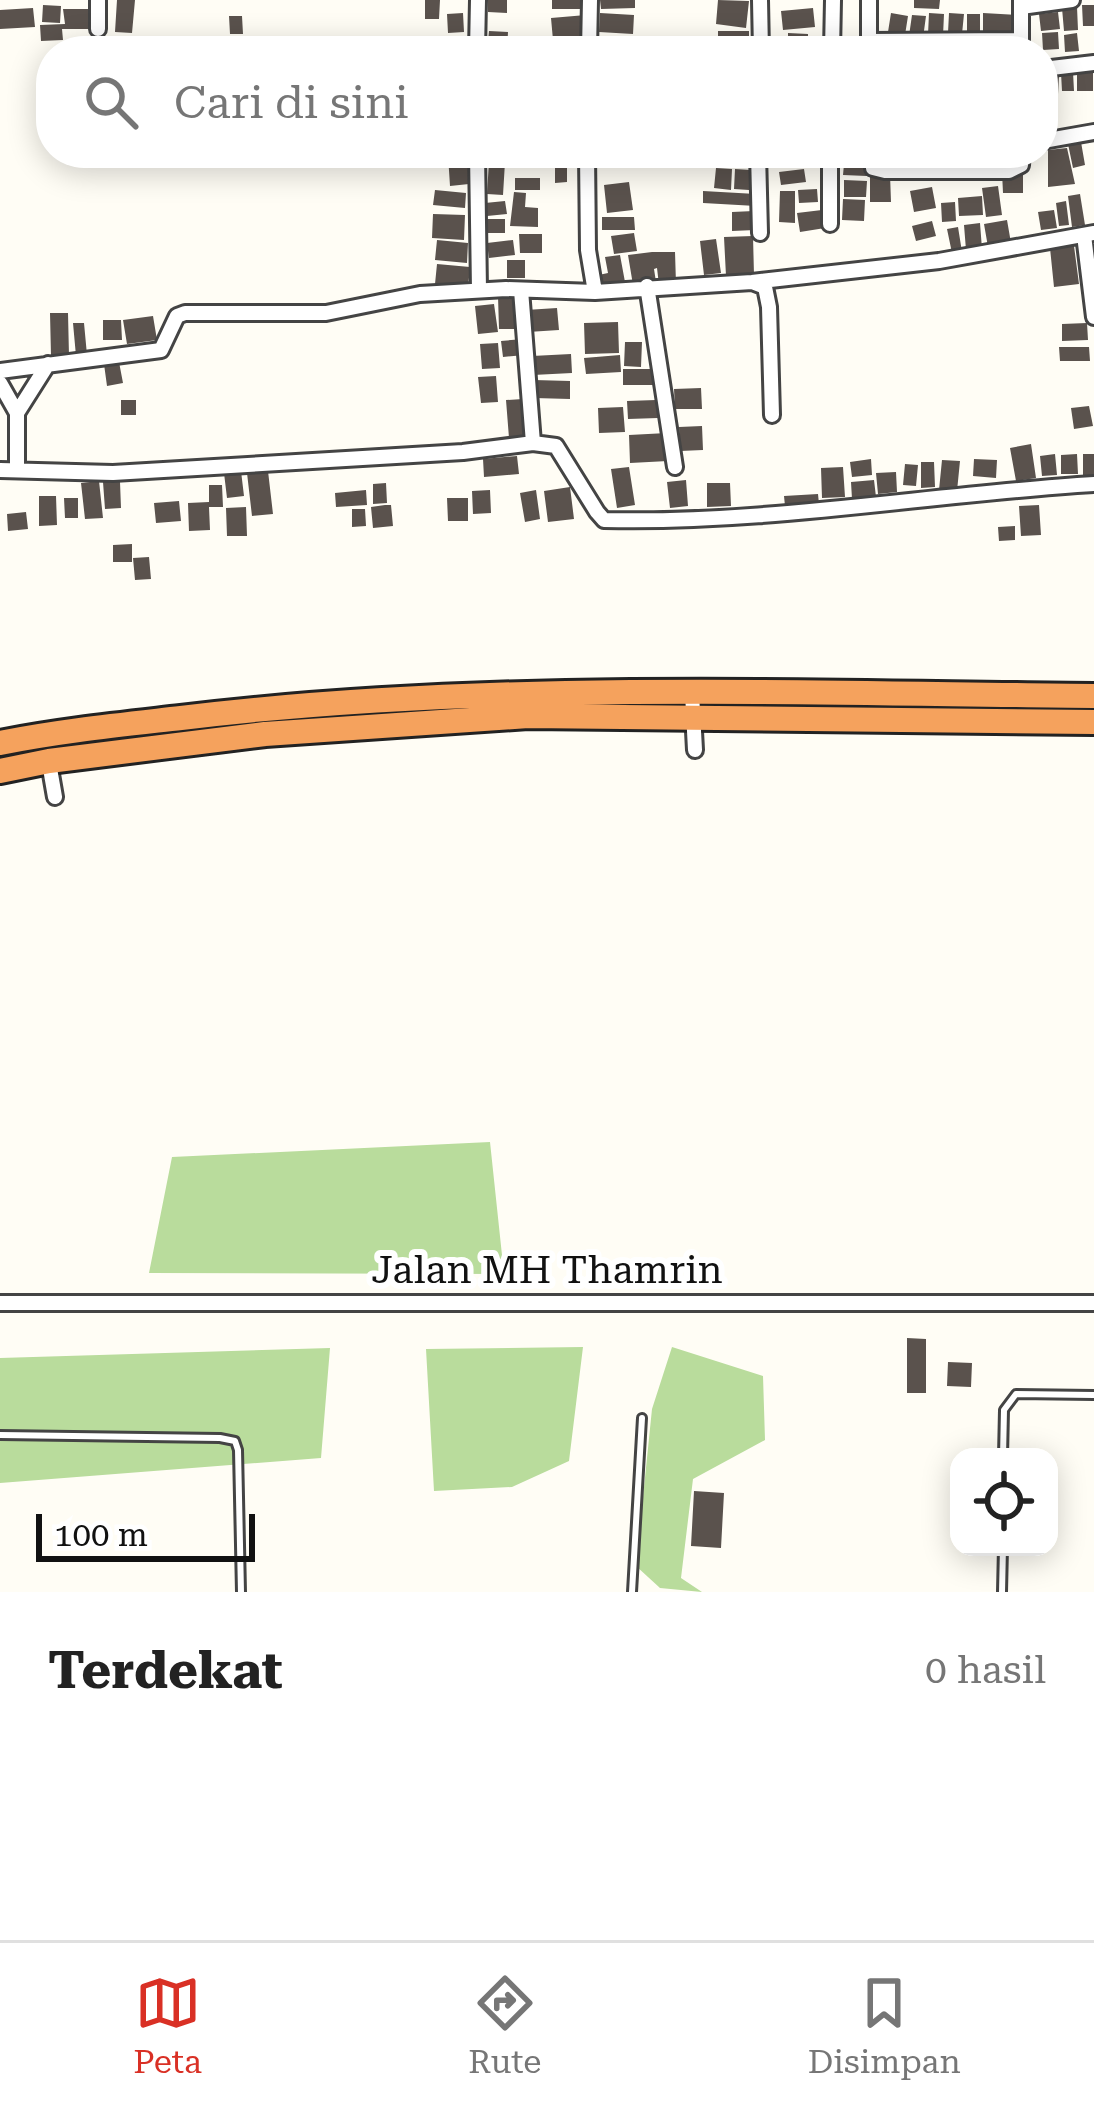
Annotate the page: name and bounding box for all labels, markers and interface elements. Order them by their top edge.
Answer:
search box [36,36,1058,168]
icon: search [78,69,144,135]
text: Cari di sini [174,76,409,129]
street label: Jalan MH Thamrin [371,1247,723,1293]
map controls [950,1448,1058,1556]
button: locate [950,1448,1058,1556]
scale bar [36,1508,255,1561]
text: 100 m [54,1515,148,1554]
text: Terdekat [48,1641,283,1700]
text: 0 hasil [925,1647,1046,1693]
tab: Peta [133,1970,202,2081]
tab: Rute [468,1970,541,2081]
tab: Disimpan [808,1970,961,2081]

